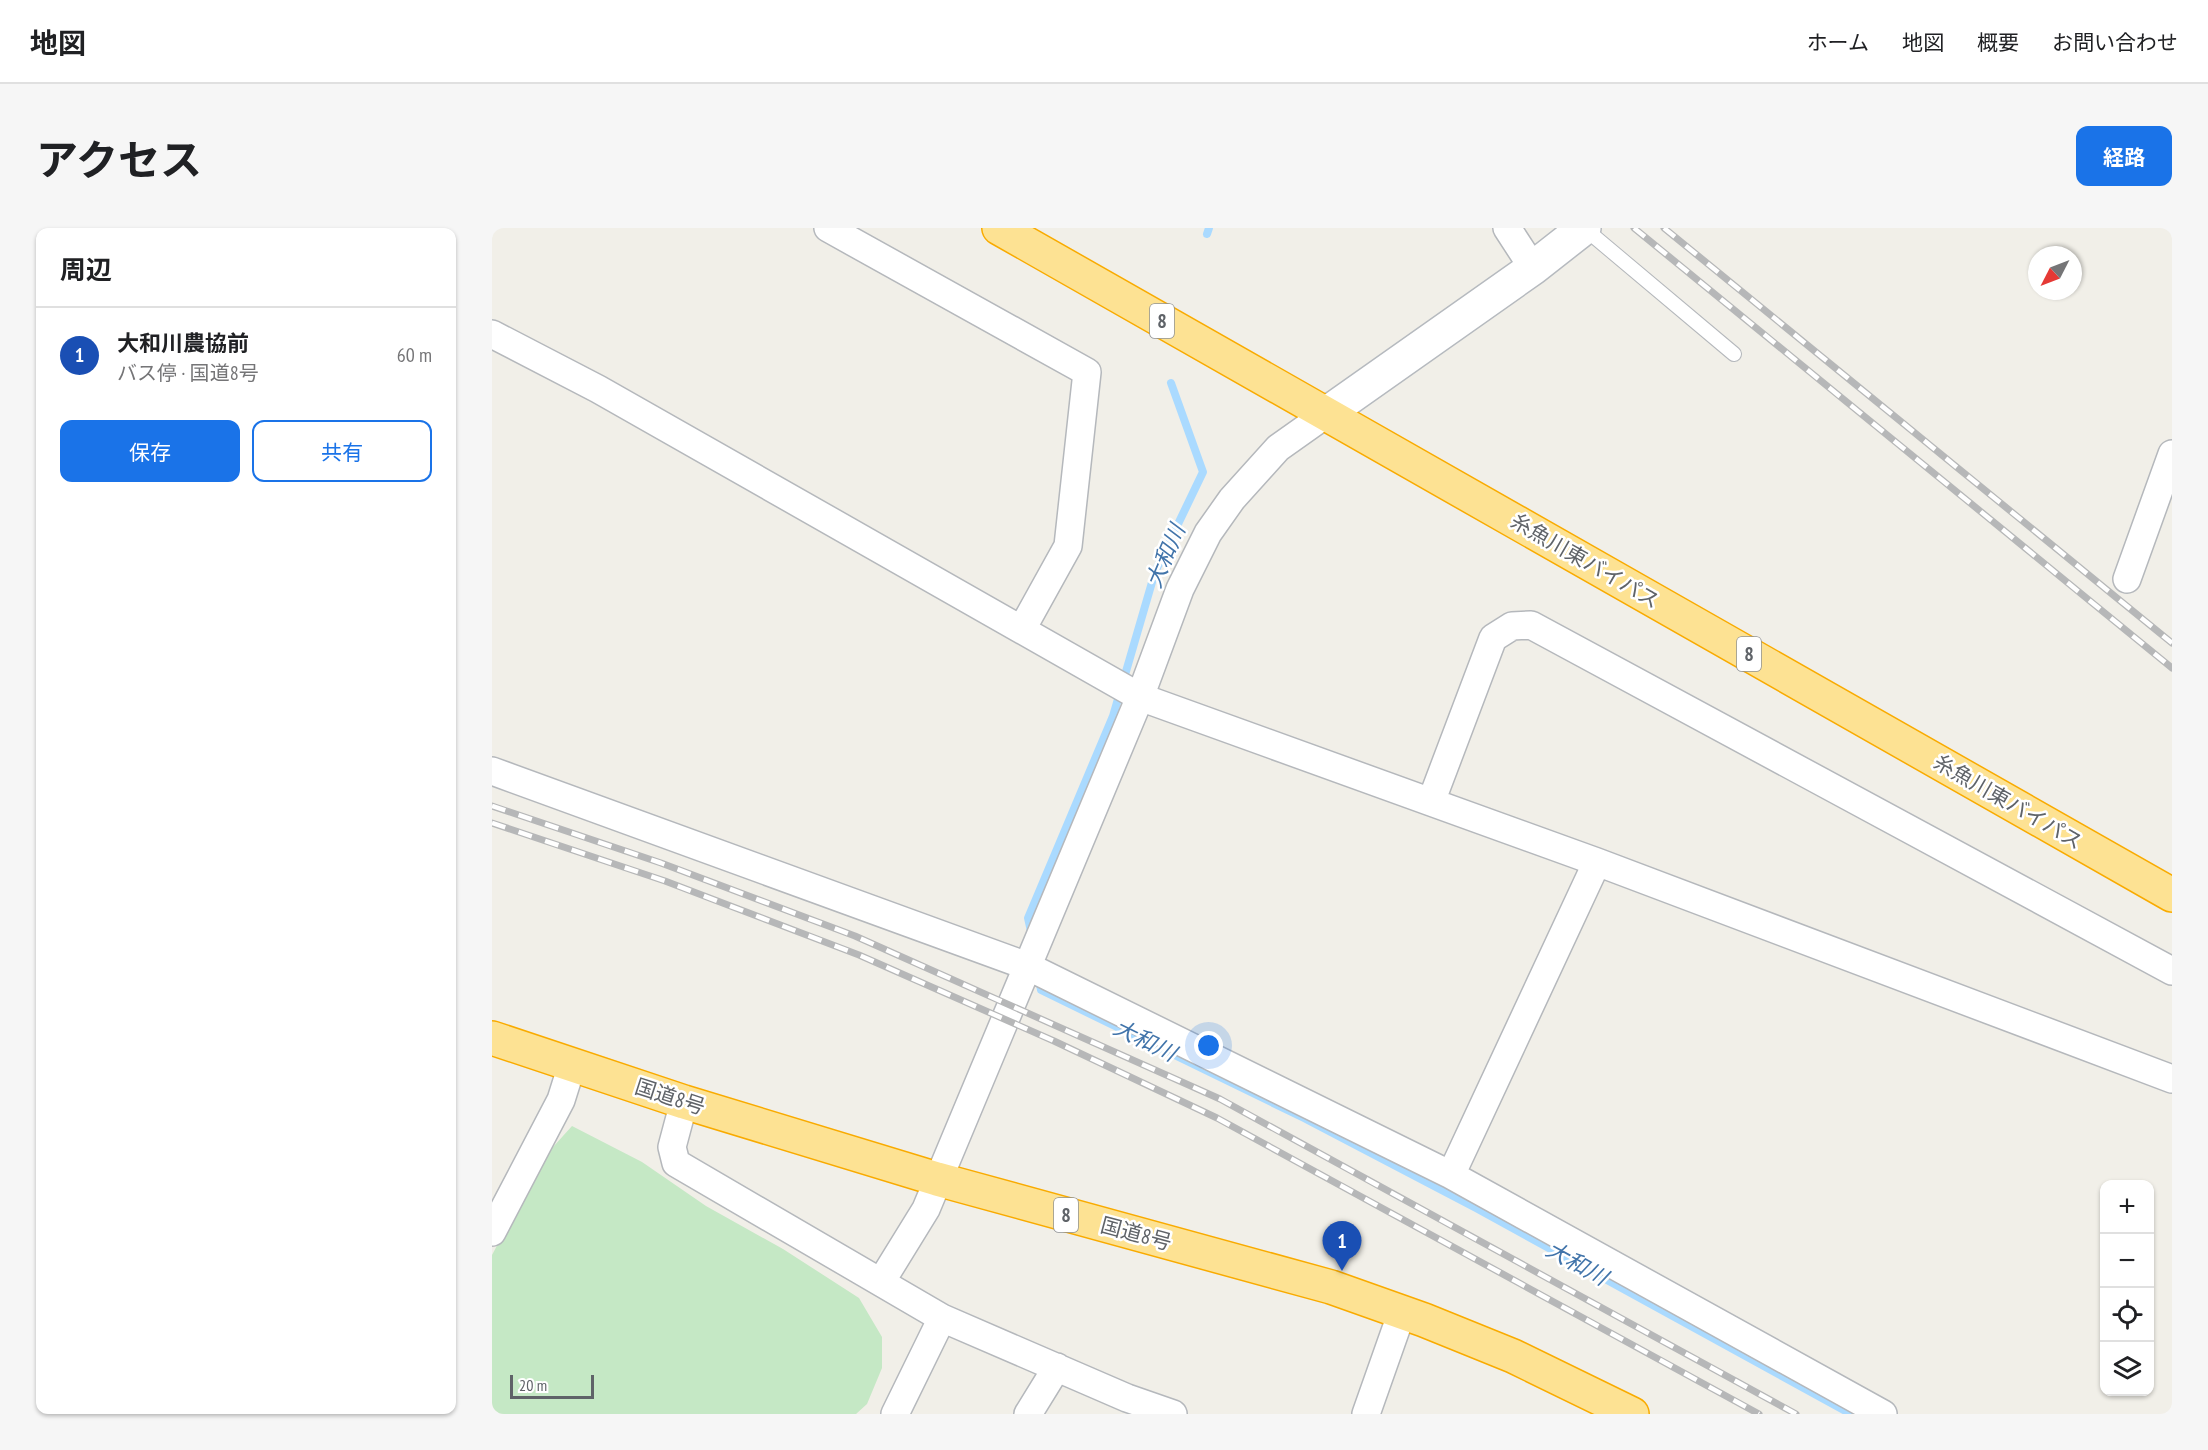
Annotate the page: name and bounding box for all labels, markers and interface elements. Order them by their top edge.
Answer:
text: 地図 [30,24,86,61]
text: ホーム [1807,29,1869,56]
text: 地図 [1902,29,1944,56]
text: 概要 [1977,29,2019,56]
text: お問い合わせ [2052,29,2178,56]
button: 経路 [2076,126,2172,186]
text: アクセス [36,132,202,187]
north arrow [2028,246,2082,300]
text: 周辺 [60,253,112,286]
road number: 8 [1150,304,1174,338]
text: 大和川農協前 [117,329,249,357]
text: 1 [75,342,84,368]
text: 60 m [397,342,432,368]
text: バス停 · 国道8号 [117,360,259,386]
button: 保存 [60,420,240,482]
button: 共有 [252,420,432,482]
street label: 糸魚川東バイパス [1506,507,1665,614]
water label: 大和川 [1139,518,1192,592]
road number: 8 [1737,637,1761,671]
street label: 糸魚川東バイパス [1929,748,2088,855]
water label: 大和川 [1109,1013,1183,1068]
your location [1194,1031,1223,1060]
street label: 国道8号 [632,1072,709,1121]
map controls [2100,1180,2154,1396]
button: + [2100,1180,2154,1234]
road number: 8 [1054,1198,1078,1232]
street label: 国道8号 [1098,1211,1175,1256]
pin: 1 [1322,1222,1362,1271]
button: − [2100,1234,2154,1288]
water label: 大和川 [1541,1235,1614,1292]
button: locate [2100,1288,2154,1342]
button: layers [2100,1342,2154,1396]
scale bar [510,1372,594,1400]
text: 20 m [519,1375,547,1395]

